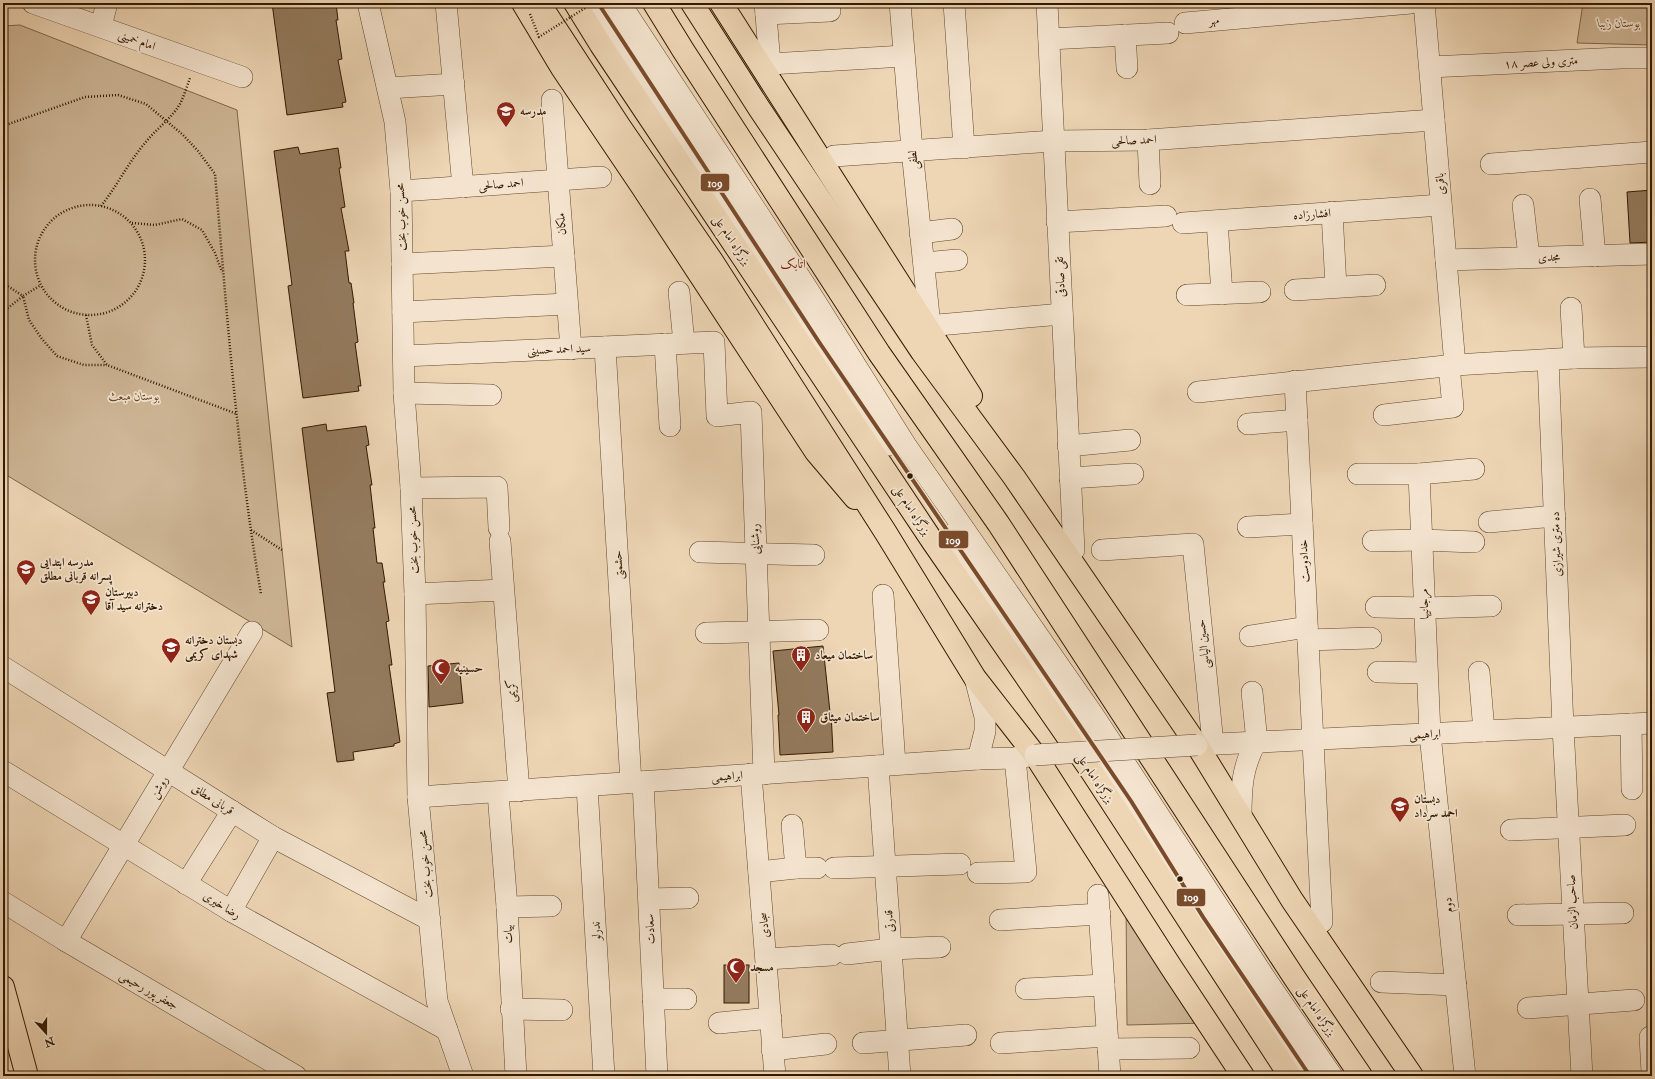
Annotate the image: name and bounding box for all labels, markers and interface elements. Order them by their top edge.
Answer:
street label: مهر [1206,13,1220,29]
park label: بوستان زیبا [1597,16,1641,31]
street label: امام خمینی [115,27,158,57]
street label: ۱۸ متری ولی عصر [1504,53,1578,72]
school or university icon: مدرسه [495,100,517,128]
place label: مدرسه [520,104,547,119]
street label: احمد صالحی [1111,132,1157,150]
street label: لطفی [905,149,923,170]
street label: باقری [1432,172,1449,195]
line badge: 109 [700,173,730,192]
street label: احمد صالحی [478,175,525,195]
text: 109 [707,177,723,190]
street label: محسن خوب بخت [393,182,411,251]
street label: افشارزاده [1293,206,1332,223]
street label: ملکان [553,212,570,236]
street label: بزرگراه امام علی [707,212,755,270]
street label: مجدی [1538,250,1561,265]
street label: تقی صادقی [1052,255,1070,298]
district label: اتابک [780,256,806,272]
street label: سید احمد حسینی [527,341,591,359]
park label: بوستان مبعث [109,389,160,404]
unlabelled marker [905,471,915,481]
street label: بزرگراه امام علی [887,482,934,540]
street label: محسن خوب بخت [405,505,423,574]
street label: ده متری شیرازی [1548,511,1565,577]
street label: روشنایی [747,523,764,555]
line badge: 109 [938,530,969,549]
text: 109 [945,534,961,547]
street label: خدادوست [1296,539,1313,583]
street label: حشمتی [610,550,628,580]
place label: مدرسه ابتدایی پسرانه قربانی مطلق [39,555,113,585]
school or university icon: مدرسه ابتدایی پسرانه قربانی مطلق [15,558,37,586]
place label: دبیرستان دخترانه سید آقا [105,585,163,614]
school or university icon: دبیرستان دخترانه سید آقا [80,588,102,616]
street label: مرجانیها [1416,588,1434,620]
street label: حسین الیاسی [1193,618,1215,669]
place label: دبستان دخترانه شهدای کریمی [185,633,243,662]
school or university icon: دبستان دخترانه شهدای کریمی [160,636,182,664]
building icon: ساختمان میعاد [790,644,812,672]
place label: ساختمان میعاد [815,648,873,663]
mosque icon: حسینیه [430,657,452,685]
place label: حسینیه [455,661,483,676]
street label: کریمی [503,679,521,703]
building icon: ساختمان میثاق [795,706,817,734]
place label: ساختمان میثاق [820,710,880,725]
street label: ابراهیمی [1409,726,1442,744]
street label: بزرگراه امام علی [1070,750,1118,808]
street label: ابراهیمی [711,768,744,786]
street label: روشن [147,773,173,802]
street label: قربانی مطلق [189,781,237,818]
place label: دبستان احمد سرداد [1414,792,1458,822]
school or university icon: دبستان احمد سرداد [1389,795,1411,823]
street label: محسن خوب بخت [415,829,437,898]
unlabelled marker [1175,874,1185,884]
street label: صاحب الزمان [1564,874,1581,930]
street label: رضا خیری [200,888,244,923]
line badge: 109 [1176,888,1206,907]
text: 109 [1183,891,1199,904]
street label: دوم [1440,896,1460,914]
street label: قدرتی [881,909,898,933]
street label: سجادی [756,911,773,938]
street label: سعادت [642,913,659,945]
street label: ندرلو [589,921,605,942]
street label: بیات [501,924,516,944]
mosque icon: مسجد [725,956,747,984]
place label: مسجد [750,960,774,975]
street label: جعفر پور رحیمی [116,968,181,1014]
street label: بزرگراه امام علی [1292,983,1340,1041]
north arrow [26,1013,66,1053]
text: N [41,1034,57,1050]

